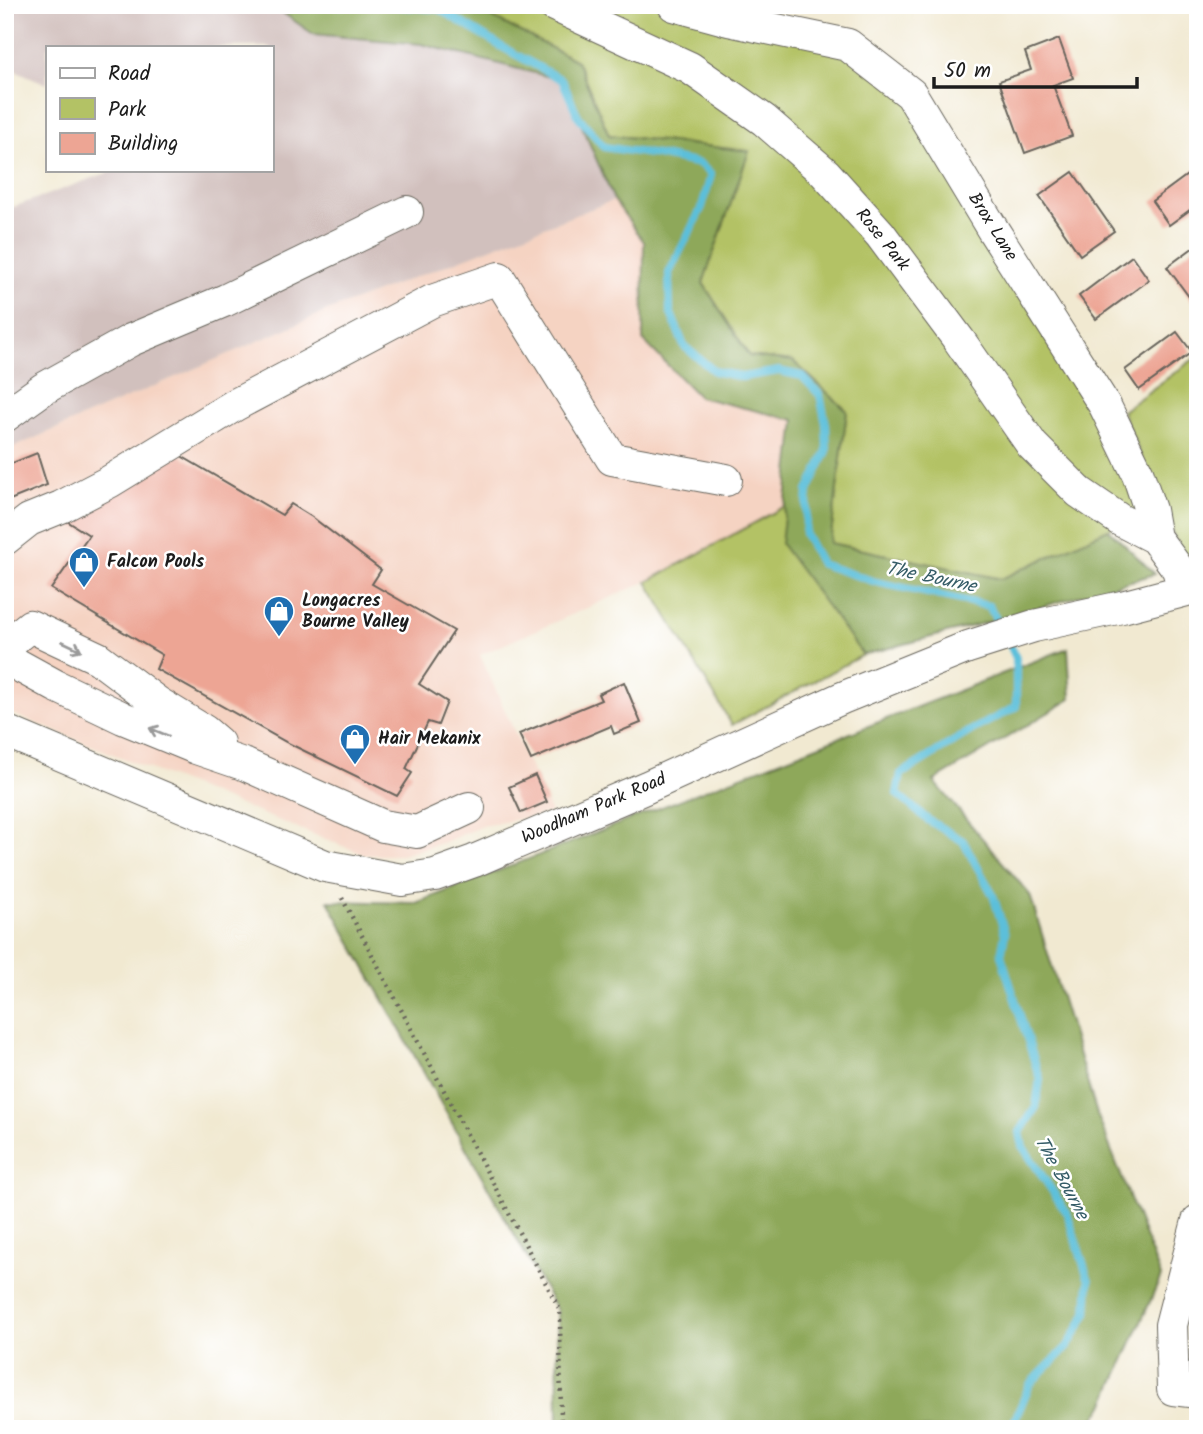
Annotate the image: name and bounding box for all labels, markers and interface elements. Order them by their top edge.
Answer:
legend [46,46,273,172]
scale bar [934,46,1136,90]
text: 50 m [944,55,991,88]
text: Road [108,58,151,91]
text: Park [108,94,146,127]
text: Building [108,128,178,161]
street label: Brox Lane [959,187,1025,267]
street label: Rose Park [847,202,917,278]
shop icon: Falcon Pools [67,545,101,589]
place label: Falcon Pools [107,548,205,577]
water label: The Bourne [883,554,981,603]
place label: Longacres Bourne Valley [302,587,410,637]
shop icon: Longacres Bourne Valley [262,594,296,638]
one-way arrow [61,640,82,653]
shop icon: Hair Mekanix [338,722,372,766]
one-way arrow [148,725,170,738]
place label: Hair Mekanix [378,725,481,754]
street label: Woodham Park Road [517,765,672,853]
water label: The Bourne [1026,1131,1097,1227]

